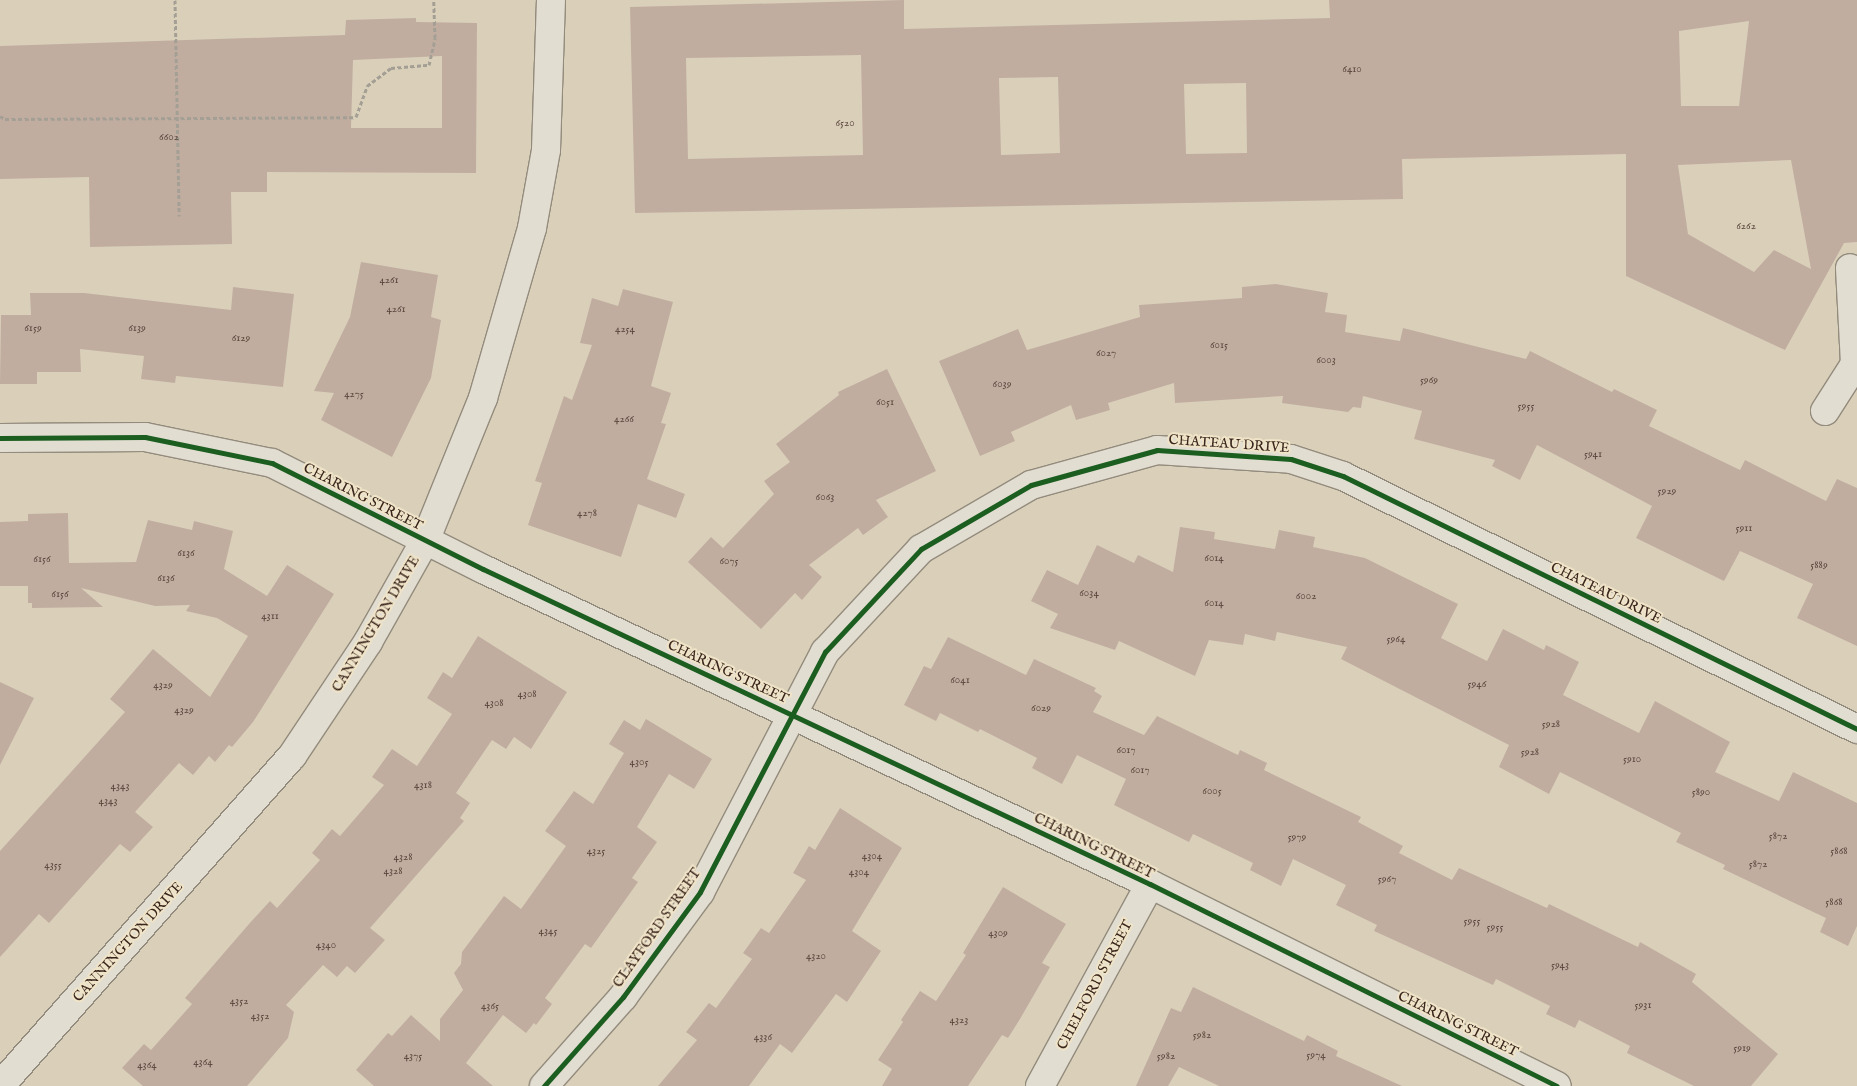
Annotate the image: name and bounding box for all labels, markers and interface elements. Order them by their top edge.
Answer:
house number: 6410 [1342,62,1362,76]
house number: 6520 [835,116,855,130]
house number: 6602 [159,130,179,144]
house number: 6262 [1736,219,1756,233]
house number: 4261 [379,273,399,287]
house number: 4261 [386,302,406,316]
house number: 6159 [24,321,42,335]
house number: 6139 [128,321,146,335]
house number: 4254 [615,322,635,336]
house number: 6129 [232,331,250,345]
house number: 6015 [1210,338,1228,352]
house number: 6027 [1096,346,1116,360]
house number: 6003 [1316,353,1336,367]
house number: 5969 [1420,373,1438,387]
house number: 6039 [993,377,1011,391]
house number: 4275 [344,387,364,401]
house number: 6051 [876,395,894,409]
house number: 5955 [1518,399,1534,413]
house number: 4266 [614,412,634,426]
street label: CHATEAU DRIVE [1168,431,1290,457]
house number: 5941 [1584,447,1602,461]
street label: CHARING STREET [300,460,426,534]
house number: 5929 [1658,484,1676,498]
house number: 6063 [816,490,834,504]
house number: 4278 [577,506,597,520]
house number: 5911 [1736,521,1752,535]
house number: 6136 [177,546,195,560]
house number: 6014 [1204,551,1224,565]
house number: 6156 [33,552,51,566]
street label: CANNINGTON DRIVE [329,553,423,695]
house number: 6075 [719,554,739,568]
house number: 5889 [1810,558,1828,572]
street label: CHATEAU DRIVE [1548,559,1664,627]
house number: 6136 [157,571,175,585]
house number: 6034 [1079,586,1099,600]
house number: 6156 [51,587,69,601]
house number: 6002 [1296,589,1316,603]
house number: 6014 [1204,596,1224,610]
house number: 4311 [261,609,279,623]
house number: 5964 [1387,632,1405,646]
street label: CHARING STREET [665,637,791,707]
house number: 6041 [950,673,970,687]
house number: 5946 [1468,677,1486,691]
house number: 4329 [153,678,173,692]
house number: 4308 [517,687,537,701]
house number: 4308 [484,696,504,710]
house number: 6029 [1031,701,1051,715]
house number: 4329 [174,703,194,717]
house number: 5928 [1542,717,1560,731]
house number: 6017 [1116,743,1136,757]
house number: 5928 [1521,745,1539,759]
house number: 5910 [1623,752,1641,766]
house number: 4305 [630,755,648,769]
house number: 6017 [1130,763,1150,777]
house number: 4318 [414,778,432,792]
house number: 4343 [110,779,130,793]
house number: 6005 [1202,784,1222,798]
house number: 5890 [1692,785,1710,799]
house number: 4343 [98,794,118,808]
street label: CHARING STREET [1031,810,1157,882]
house number: 5872 [1769,829,1787,843]
house number: 5979 [1288,830,1306,844]
house number: 4325 [587,844,605,858]
house number: 5868 [1830,844,1848,858]
house number: 4304 [862,849,882,863]
house number: 4328 [394,850,412,864]
house number: 5872 [1749,857,1767,871]
house number: 4355 [44,858,62,872]
house number: 4328 [384,864,402,878]
street label: CLAYFORD STREET [609,865,705,991]
house number: 4304 [849,865,869,879]
house number: 5967 [1378,872,1396,886]
street label: CANNINGTON DRIVE [70,878,186,1006]
house number: 5868 [1825,895,1843,909]
house number: 5955 [1464,914,1480,928]
street label: CHELFORD STREET [1054,917,1136,1053]
house number: 5955 [1487,920,1503,934]
house number: 4345 [539,924,557,938]
house number: 4309 [988,926,1008,940]
house number: 4340 [316,938,336,952]
house number: 4320 [806,949,826,963]
house number: 5943 [1551,958,1569,972]
street label: CHARING STREET [1395,988,1521,1060]
house number: 4352 [230,994,248,1008]
house number: 5931 [1635,998,1651,1012]
house number: 4365 [481,999,499,1013]
house number: 4352 [251,1009,269,1023]
house number: 4323 [950,1013,968,1027]
house number: 5982 [1193,1028,1211,1042]
house number: 4336 [754,1030,772,1044]
house number: 5919 [1733,1041,1751,1055]
house number: 5974 [1306,1048,1326,1062]
house number: 4375 [404,1049,422,1063]
house number: 5982 [1157,1049,1175,1063]
house number: 4364 [193,1055,213,1069]
house number: 4364 [137,1058,157,1072]

